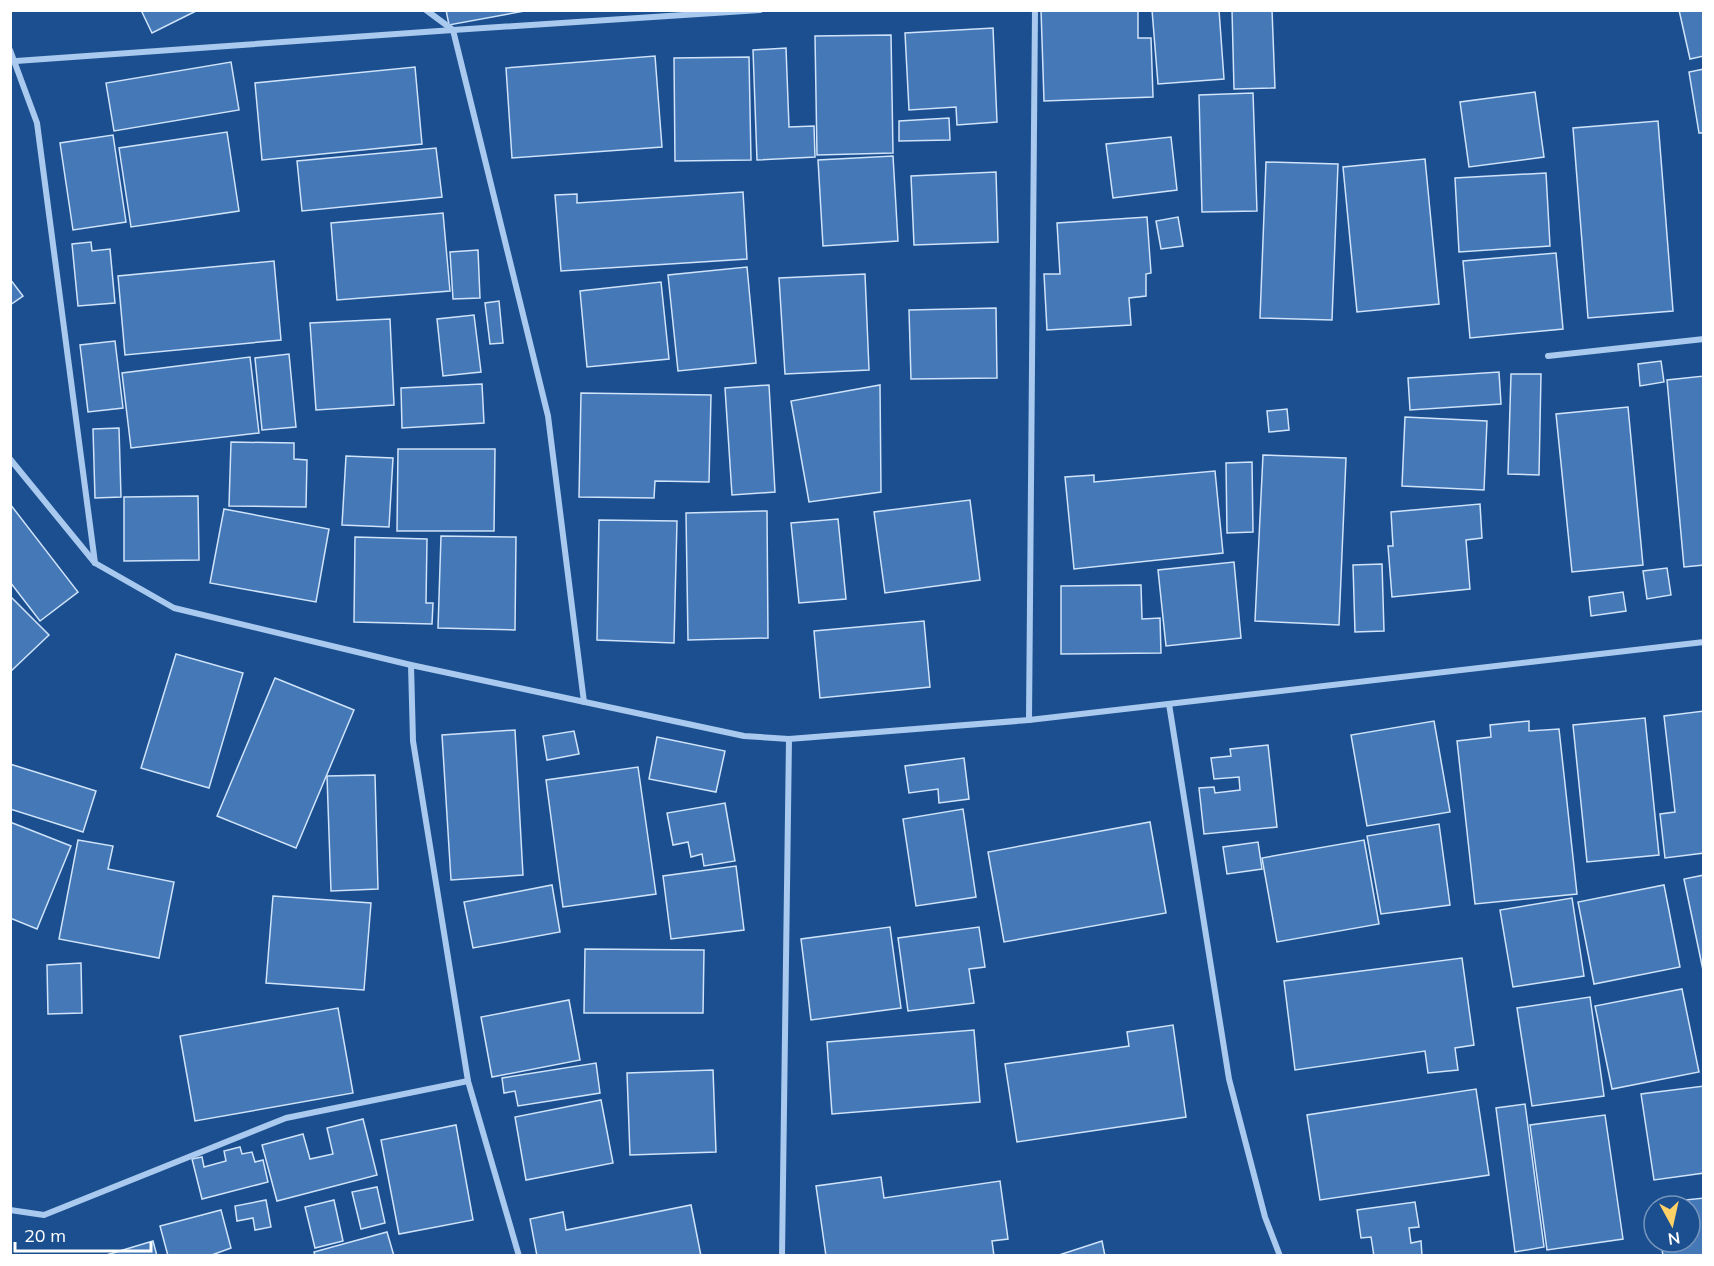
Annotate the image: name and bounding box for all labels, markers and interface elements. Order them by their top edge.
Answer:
north arrow [1642,1194,1702,1254]
scale bar [15,1215,152,1253]
text: 20 m [24,1224,66,1247]
text: N [1667,1228,1681,1250]

